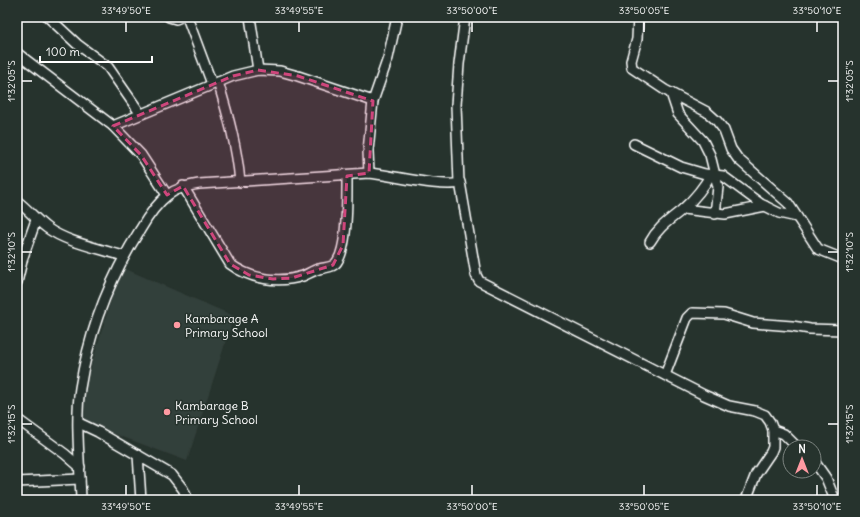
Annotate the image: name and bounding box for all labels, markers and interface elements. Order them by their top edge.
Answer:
text: 33°49'50"E [101,4,151,17]
text: 33°49'55"E [275,4,323,17]
text: 33°50'00"E [446,4,498,17]
text: 33°50'05"E [619,4,669,17]
text: 33°50'10"E [793,4,842,17]
scale bar [40,38,152,64]
text: 100 m [46,44,80,59]
text: 1°32'05"S [5,60,18,102]
text: 1°32'05"S [843,60,856,102]
text: 1°32'10"S [5,232,18,272]
text: 1°32'10"S [843,232,856,272]
place label: Kambarage A Primary School [185,311,268,340]
marker: Kambarage A Primary School [172,320,182,330]
place label: Kambarage B Primary School [175,398,258,427]
text: 1°32'15"S [5,404,18,444]
text: 1°32'15"S [843,404,856,444]
marker: Kambarage B Primary School [162,407,172,417]
north arrow [782,439,822,479]
text: N [798,442,806,456]
text: 33°49'50"E [101,500,151,513]
text: 33°49'55"E [275,500,323,513]
text: 33°50'00"E [446,500,498,513]
text: 33°50'05"E [619,500,669,513]
text: 33°50'10"E [793,500,842,513]

